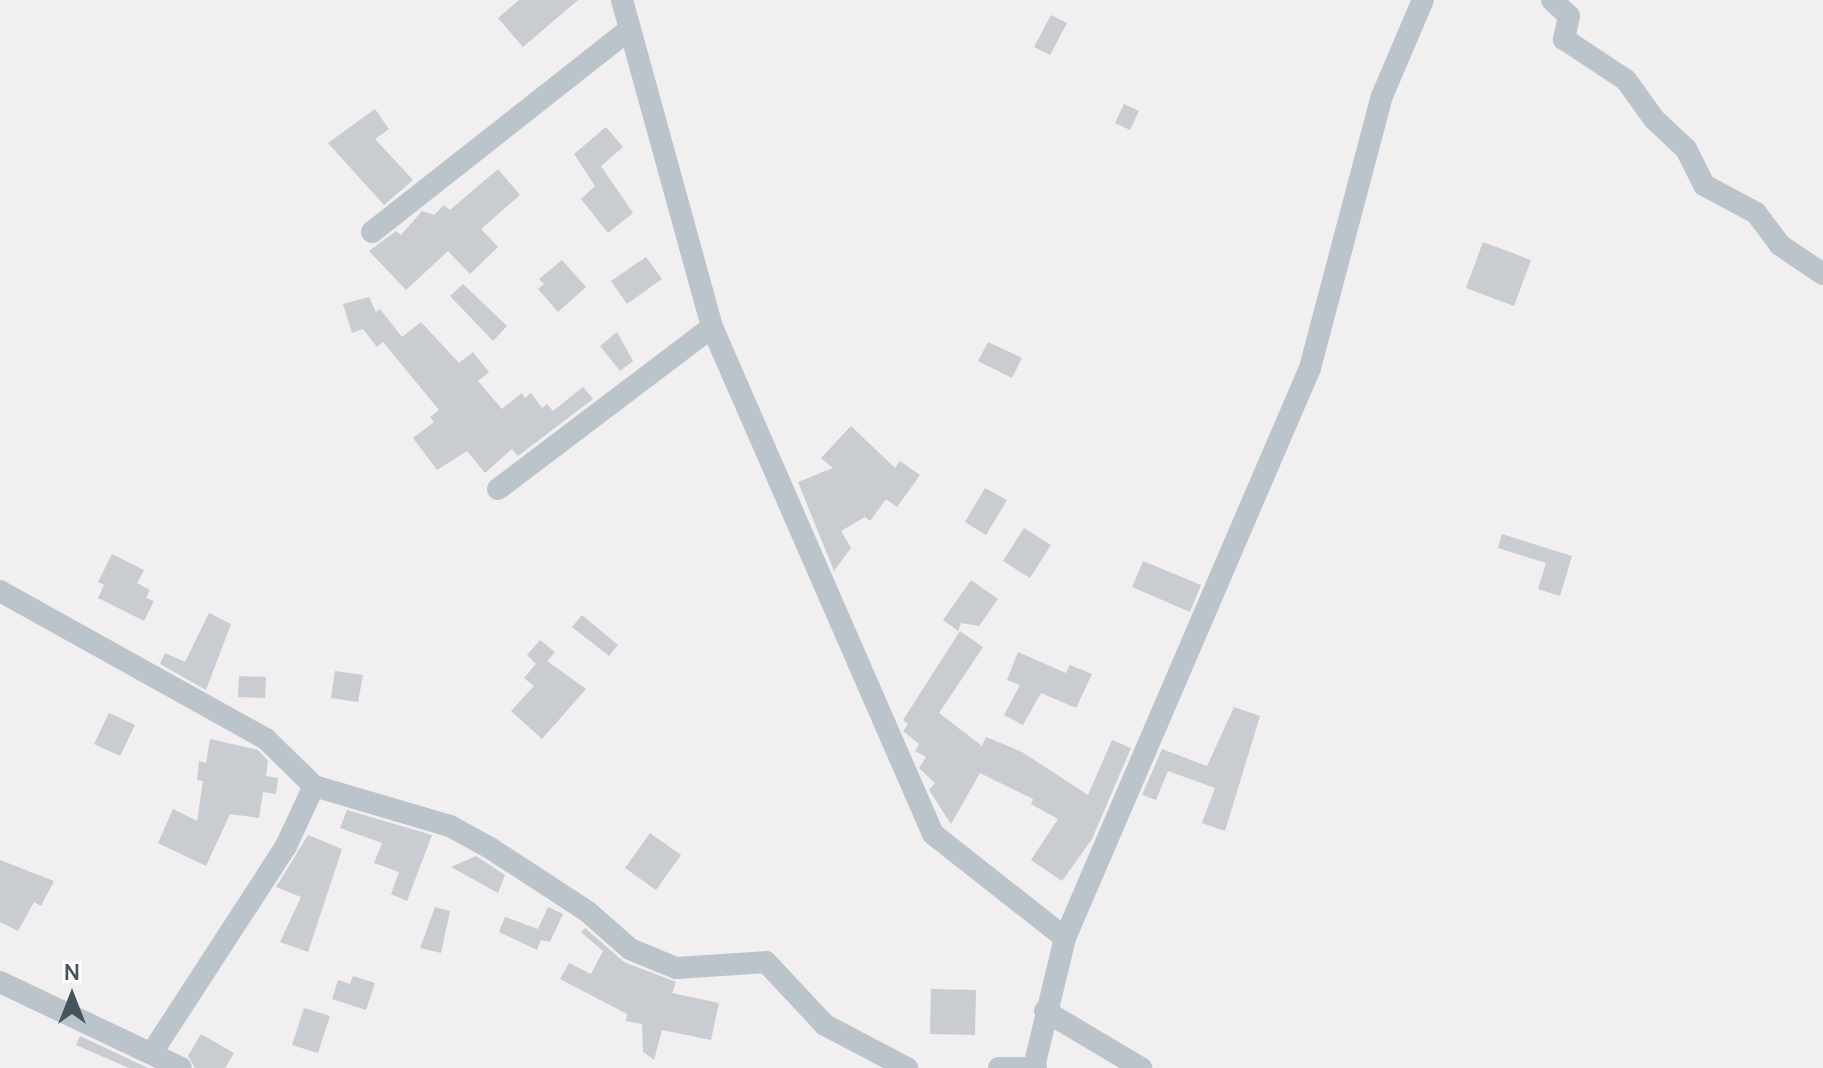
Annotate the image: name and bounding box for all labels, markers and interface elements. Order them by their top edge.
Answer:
north arrow [32,956,112,1036]
text: N [64,957,80,987]

